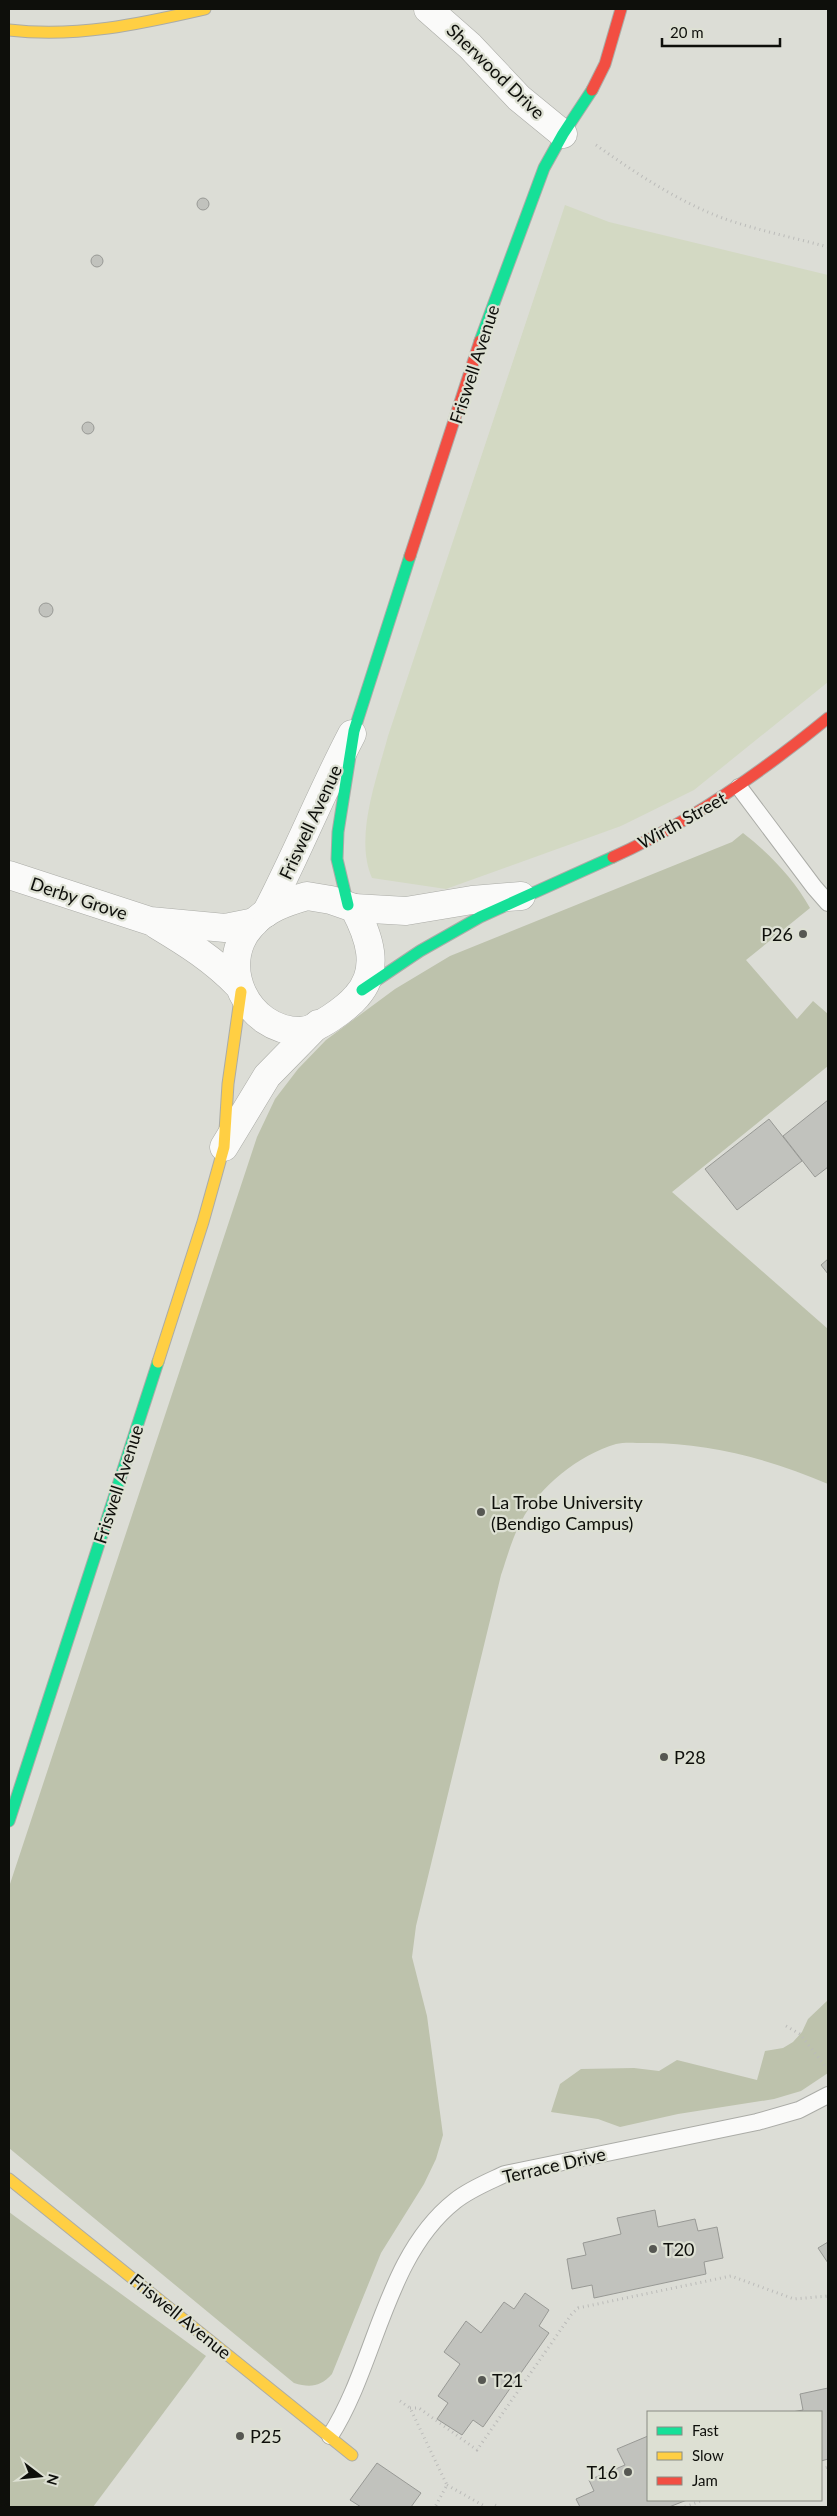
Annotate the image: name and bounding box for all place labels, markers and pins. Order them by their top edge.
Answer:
place label: P26 [761,923,793,945]
marker: P26 [797,928,809,940]
place label: La Trobe University (Bendigo Campus) [491,1491,643,1534]
marker: La Trobe University (Bendigo Campus) [475,1506,487,1518]
place label: P28 [674,1746,706,1768]
marker: P28 [658,1751,670,1763]
place label: T20 [663,2238,695,2260]
marker: T20 [647,2243,659,2255]
place label: T21 [492,2369,524,2391]
marker: T21 [476,2374,488,2386]
place label: P25 [250,2425,282,2447]
marker: P25 [234,2430,246,2442]
place label: T16 [586,2461,618,2483]
marker: T16 [622,2466,634,2478]

